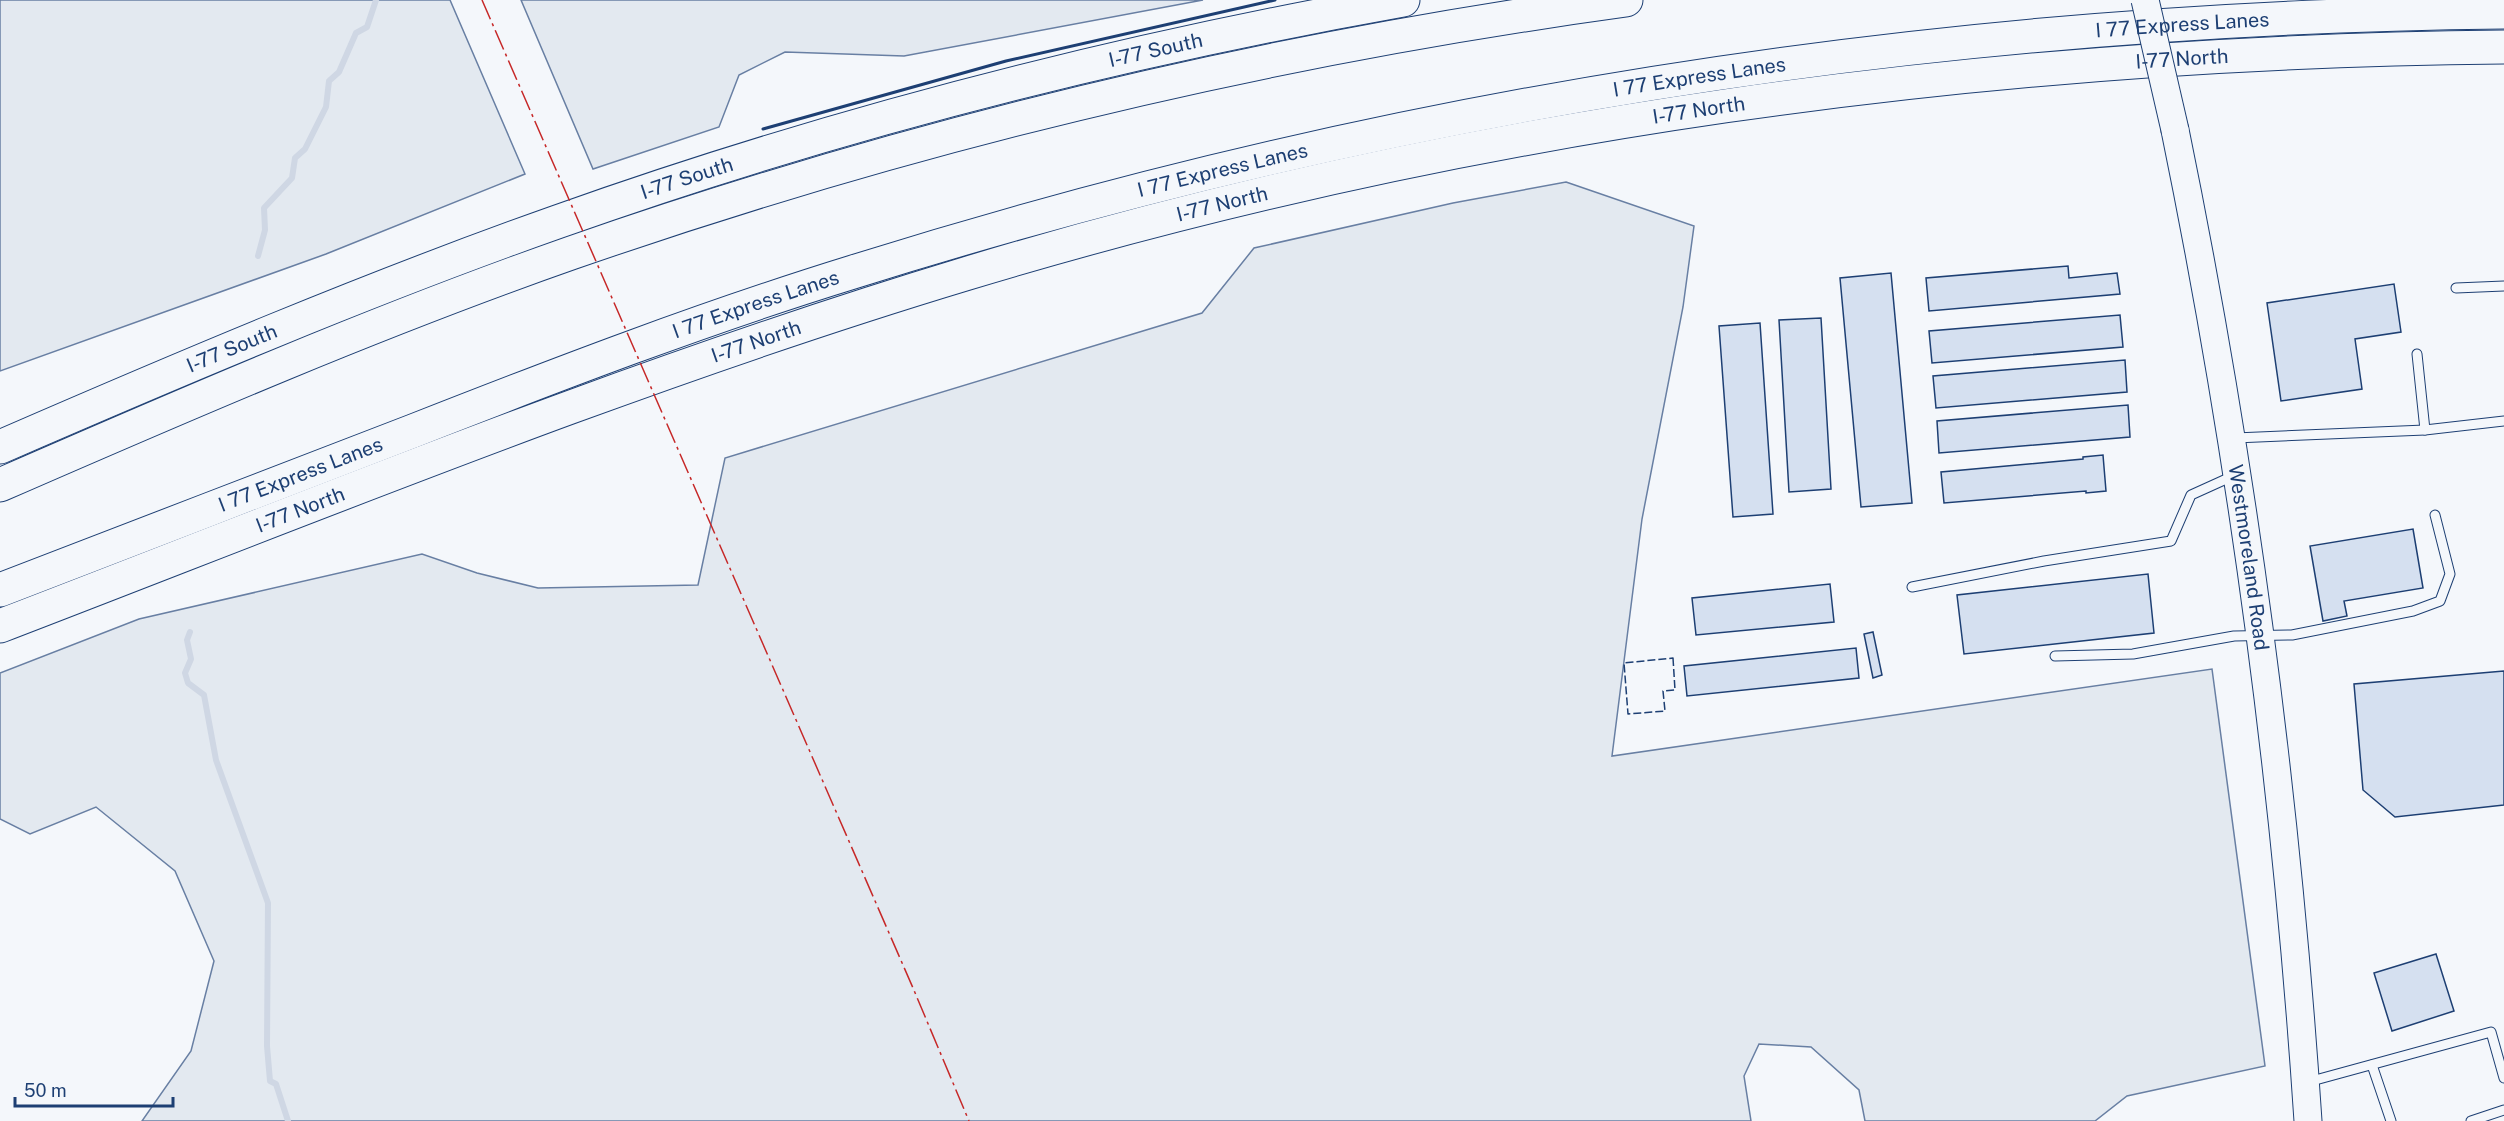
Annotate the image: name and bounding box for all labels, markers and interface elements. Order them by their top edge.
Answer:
street label: I 77 Express Lanes [2094,7,2270,42]
street label: I-77 South [1106,28,1205,72]
street label: I-77 North [2135,44,2229,74]
street label: I 77 Express Lanes [1611,52,1787,102]
street label: I-77 North [1651,91,1747,129]
street label: I 77 Express Lanes [1135,138,1310,202]
street label: I-77 South [638,152,736,204]
street label: I-77 North [1174,181,1270,227]
street label: I 77 Express Lanes [669,265,842,344]
street label: I-77 North [708,315,804,368]
street label: I-77 South [183,319,281,378]
street label: I 77 Express Lanes [215,432,386,517]
street label: Westmoreland Road [2224,463,2274,652]
street label: I-77 North [252,482,348,538]
scale bar [15,1070,172,1108]
text: 50 m [24,1080,67,1101]

